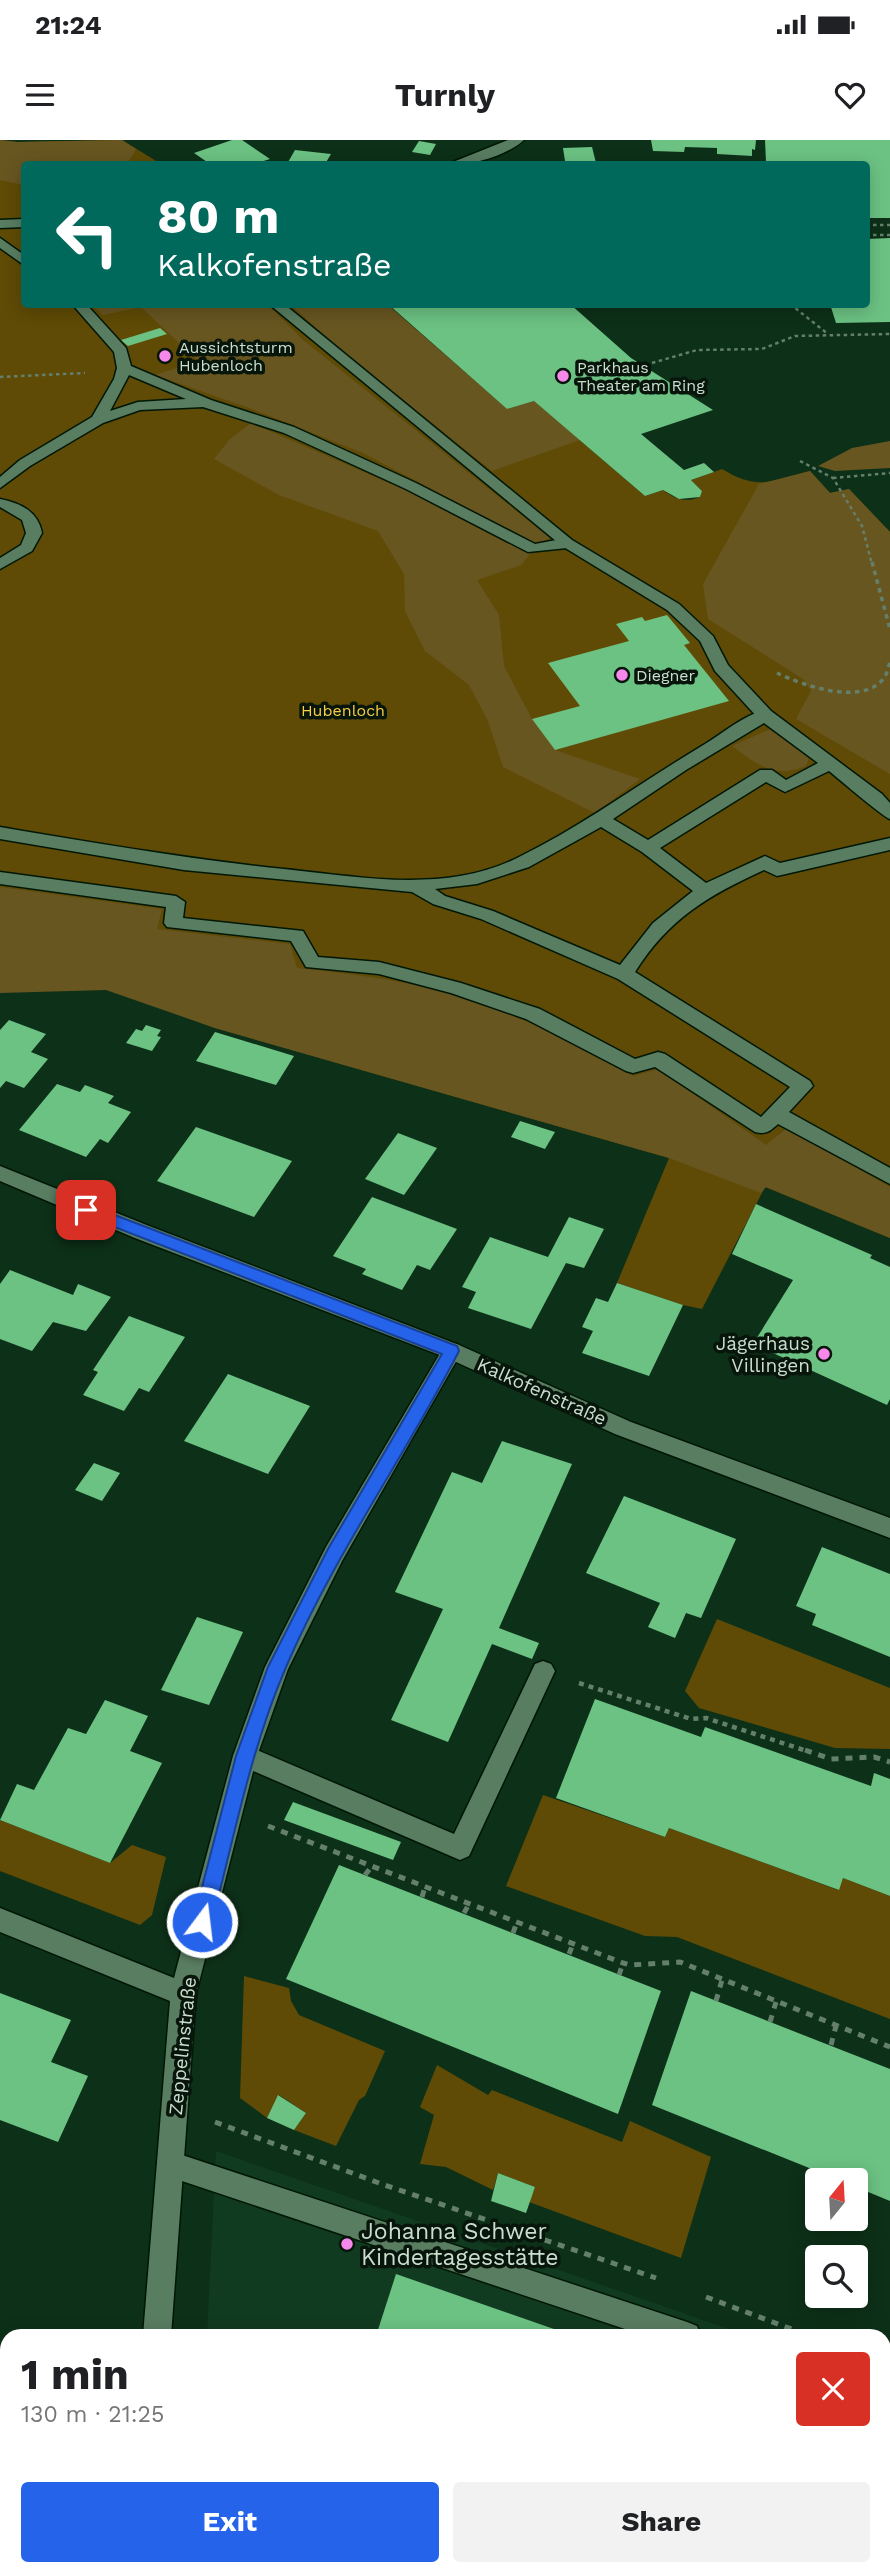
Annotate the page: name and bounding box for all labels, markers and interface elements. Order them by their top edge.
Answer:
text: 21:24 [35,10,102,40]
icon: menu [21,76,59,114]
text: Turnly [395,76,495,114]
icon: heart [831,76,869,114]
text: 80 m [157,187,279,245]
icon: left [42,189,133,280]
text: Kalkofenstraße [157,246,392,284]
place label: Aussichtsturm Hubenloch [179,338,293,375]
marker: Aussichtsturm Hubenloch [157,348,173,364]
place label: Parkhaus Theater am Ring [577,358,705,395]
marker: Parkhaus Theater am Ring [555,368,571,384]
place label: Diegner [636,666,696,685]
marker: Diegner [614,667,630,683]
park label: Hubenloch [301,701,385,720]
pin [56,1180,116,1240]
icon: arrive [67,1191,105,1229]
place label: Jägerhaus Villingen [716,1332,810,1377]
marker: Jägerhaus Villingen [816,1346,832,1362]
street label: Kalkofenstraße [474,1353,610,1430]
position arrow [165,1885,239,1959]
street label: Zeppelinstraße [164,1976,201,2116]
north arrow [805,2168,868,2231]
map controls [805,2168,868,2308]
place label: Johanna Schwer Kindertagesstätte [361,2218,559,2271]
marker: Johanna Schwer Kindertagesstätte [339,2236,355,2252]
button: search [805,2245,868,2308]
text: 1 min [21,2350,129,2399]
button: close [796,2352,870,2426]
text: 130 m · 21:25 [21,2401,164,2428]
button: Exit [21,2482,439,2562]
button: Share [453,2482,870,2562]

